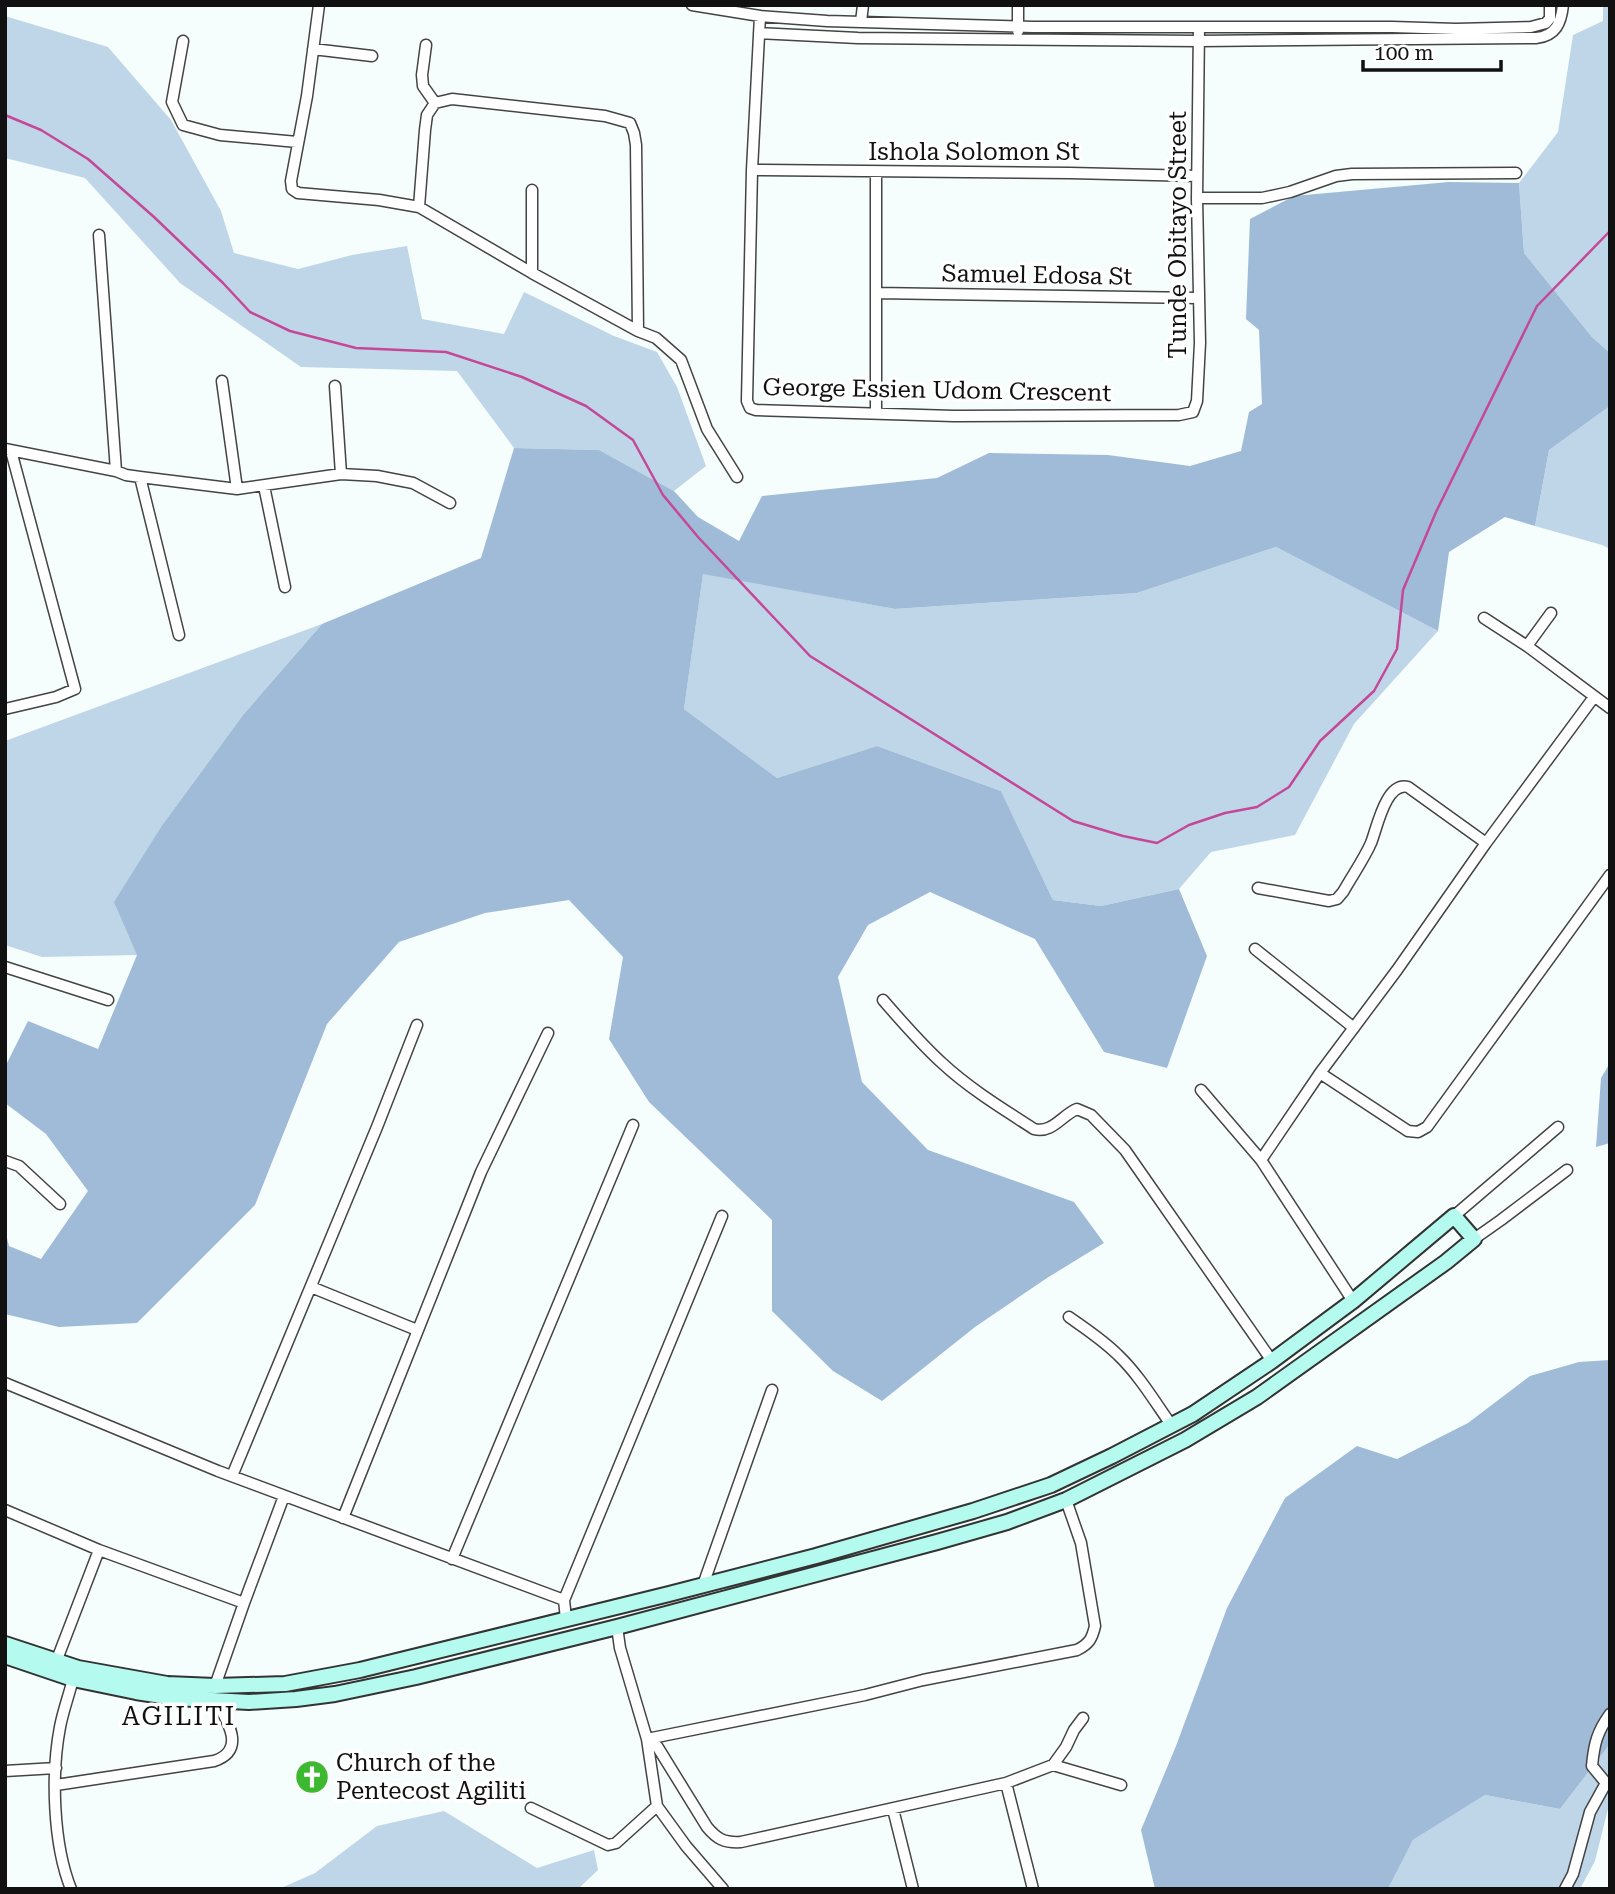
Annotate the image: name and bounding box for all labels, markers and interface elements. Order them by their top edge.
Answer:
scale bar [1363,28,1501,72]
text: 100 m [1374,41,1434,65]
street label: Tunde Obitayo Street [1164,111,1192,359]
street label: Ishola Solomon St [868,138,1080,166]
street label: Samuel Edosa St [941,259,1133,291]
street label: George Essien Udom Crescent [762,373,1112,407]
district label: AGILITI [122,1701,236,1731]
place label: Church of the Pentecost Agiliti [336,1749,526,1805]
church icon: Church of the Pentecost Agiliti [293,1758,331,1796]

